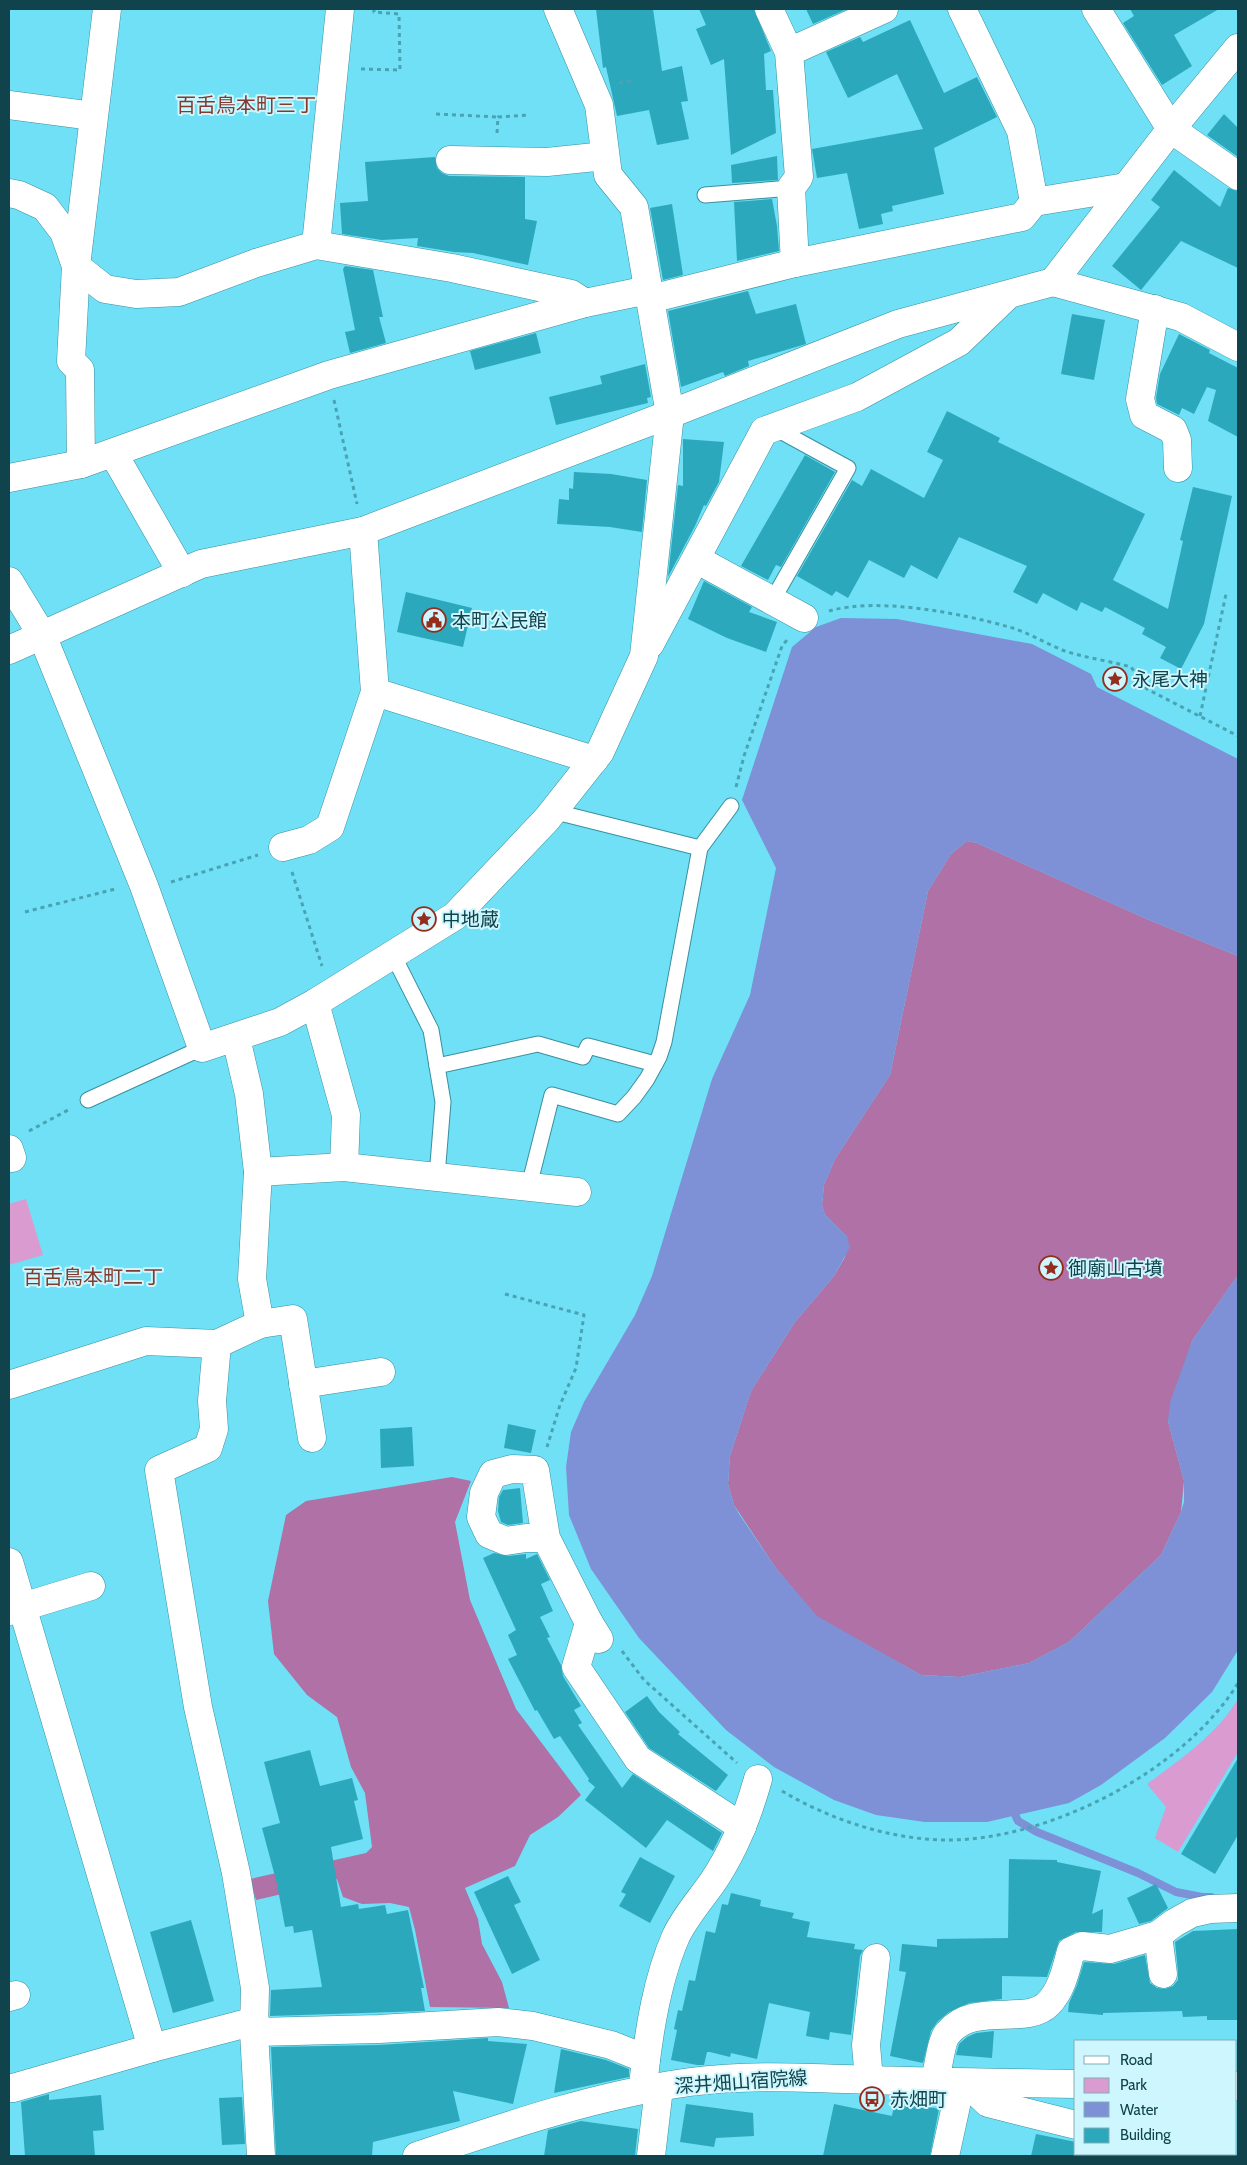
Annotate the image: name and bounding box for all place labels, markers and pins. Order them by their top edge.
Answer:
public building icon: 本町公民館 [421,607,447,633]
place label: 本町公民館 [452,609,547,632]
place icon: 永尾大神 [1102,666,1128,692]
place label: 永尾大神 [1132,668,1208,691]
place icon: 中地蔵 [411,906,437,932]
place label: 中地蔵 [442,908,499,931]
place icon: 御廟山古墳 [1038,1255,1064,1281]
place label: 御廟山古墳 [1068,1257,1163,1280]
bus stop icon: 赤畑町 [859,2086,885,2112]
place label: 赤畑町 [890,2088,947,2111]

